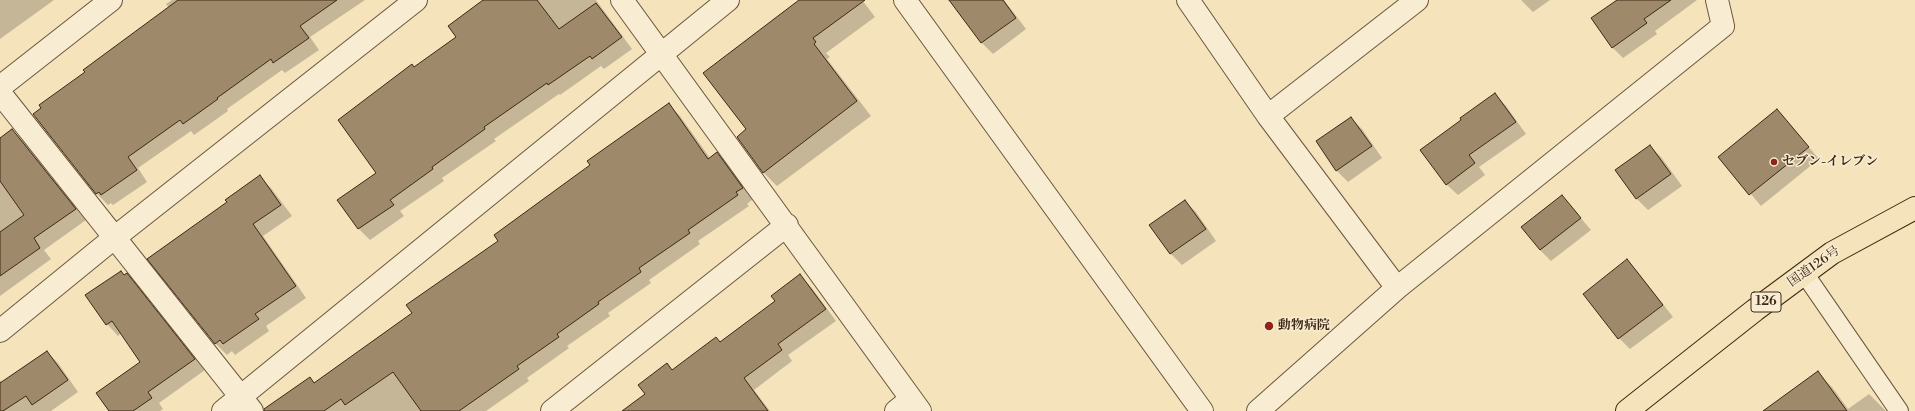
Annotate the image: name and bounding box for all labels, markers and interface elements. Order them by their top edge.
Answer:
place label: セブン-イレブン [1782,154,1878,170]
marker: セブン-イレブン [1769,157,1779,167]
street label: 国道126号 [1785,243,1843,291]
road number: 126 [1751,292,1781,312]
place label: 動物病院 [1278,318,1330,334]
marker: 動物病院 [1263,320,1275,332]

